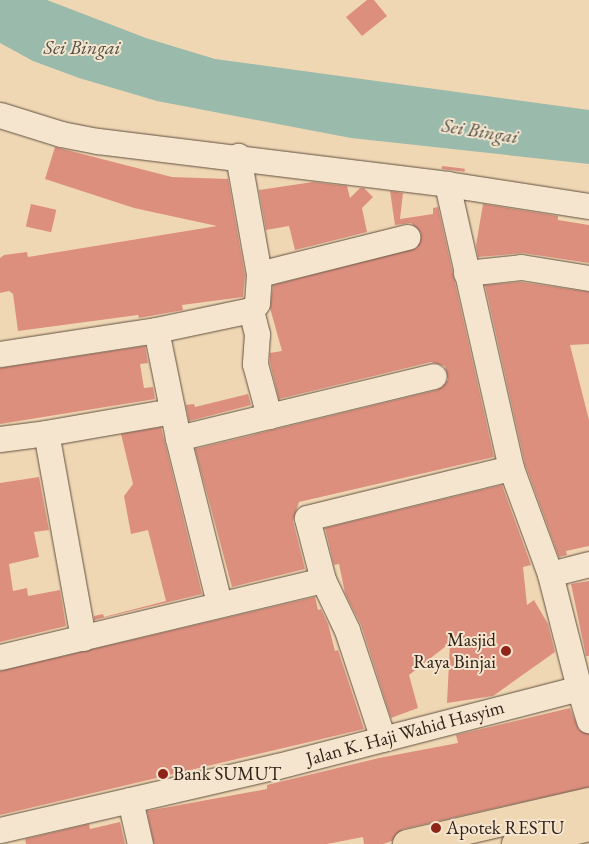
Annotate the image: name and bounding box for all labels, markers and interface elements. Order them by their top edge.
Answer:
water label: Sei Bingai [44,35,120,59]
water label: Sei Bingai [440,113,520,149]
place label: Masjid Raya Binjai [413,629,496,673]
marker: Masjid Raya Binjai [500,645,512,657]
street label: Jalan K. Haji Wahid Hasyim [303,696,507,770]
place label: Bank SUMUT [173,763,281,785]
marker: Bank SUMUT [157,768,169,780]
place label: Apotek RESTU [446,817,564,839]
marker: Apotek RESTU [430,822,442,834]

